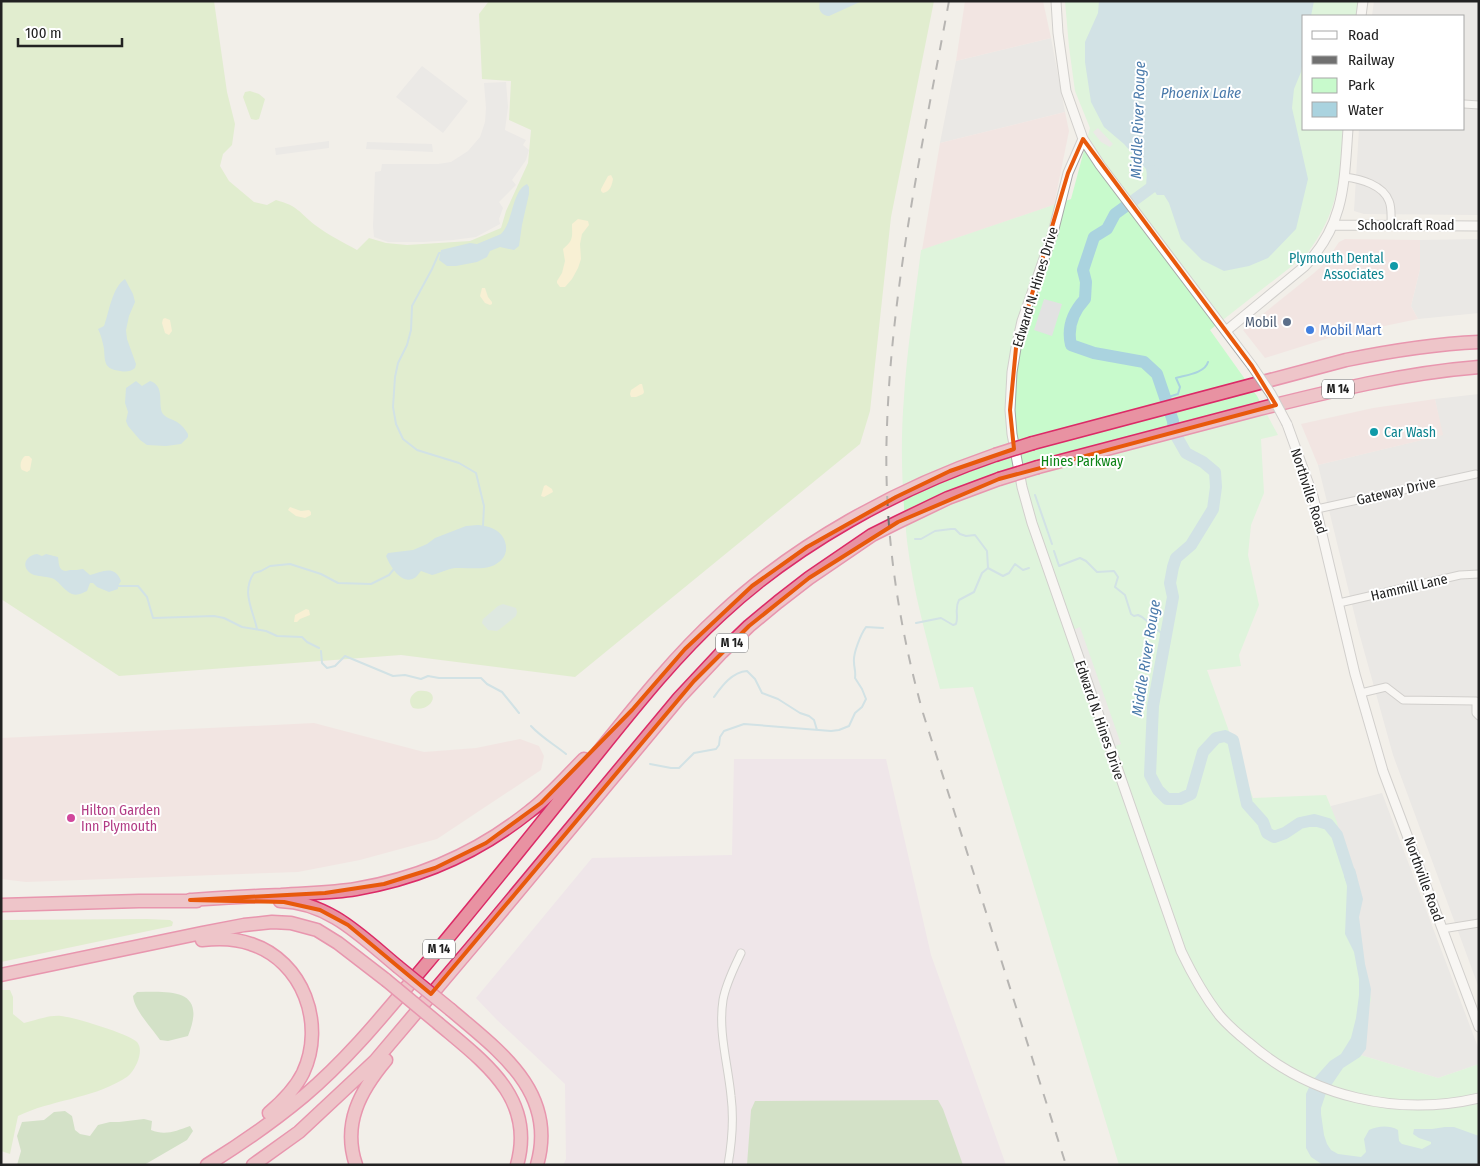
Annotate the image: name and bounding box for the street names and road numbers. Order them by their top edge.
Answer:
street label: Schoolcraft Road [1357,217,1455,234]
street label: Edward N. Hines Drive [1009,225,1062,349]
road number: M 14 [1322,379,1354,398]
street label: Northville Road [1287,446,1330,536]
street label: Gateway Drive [1355,474,1438,509]
street label: Hammill Lane [1369,570,1449,605]
road number: M 14 [716,634,748,652]
street label: Edward N. Hines Drive [1071,658,1128,782]
street label: Northville Road [1400,834,1447,924]
road number: M 14 [423,940,455,959]

